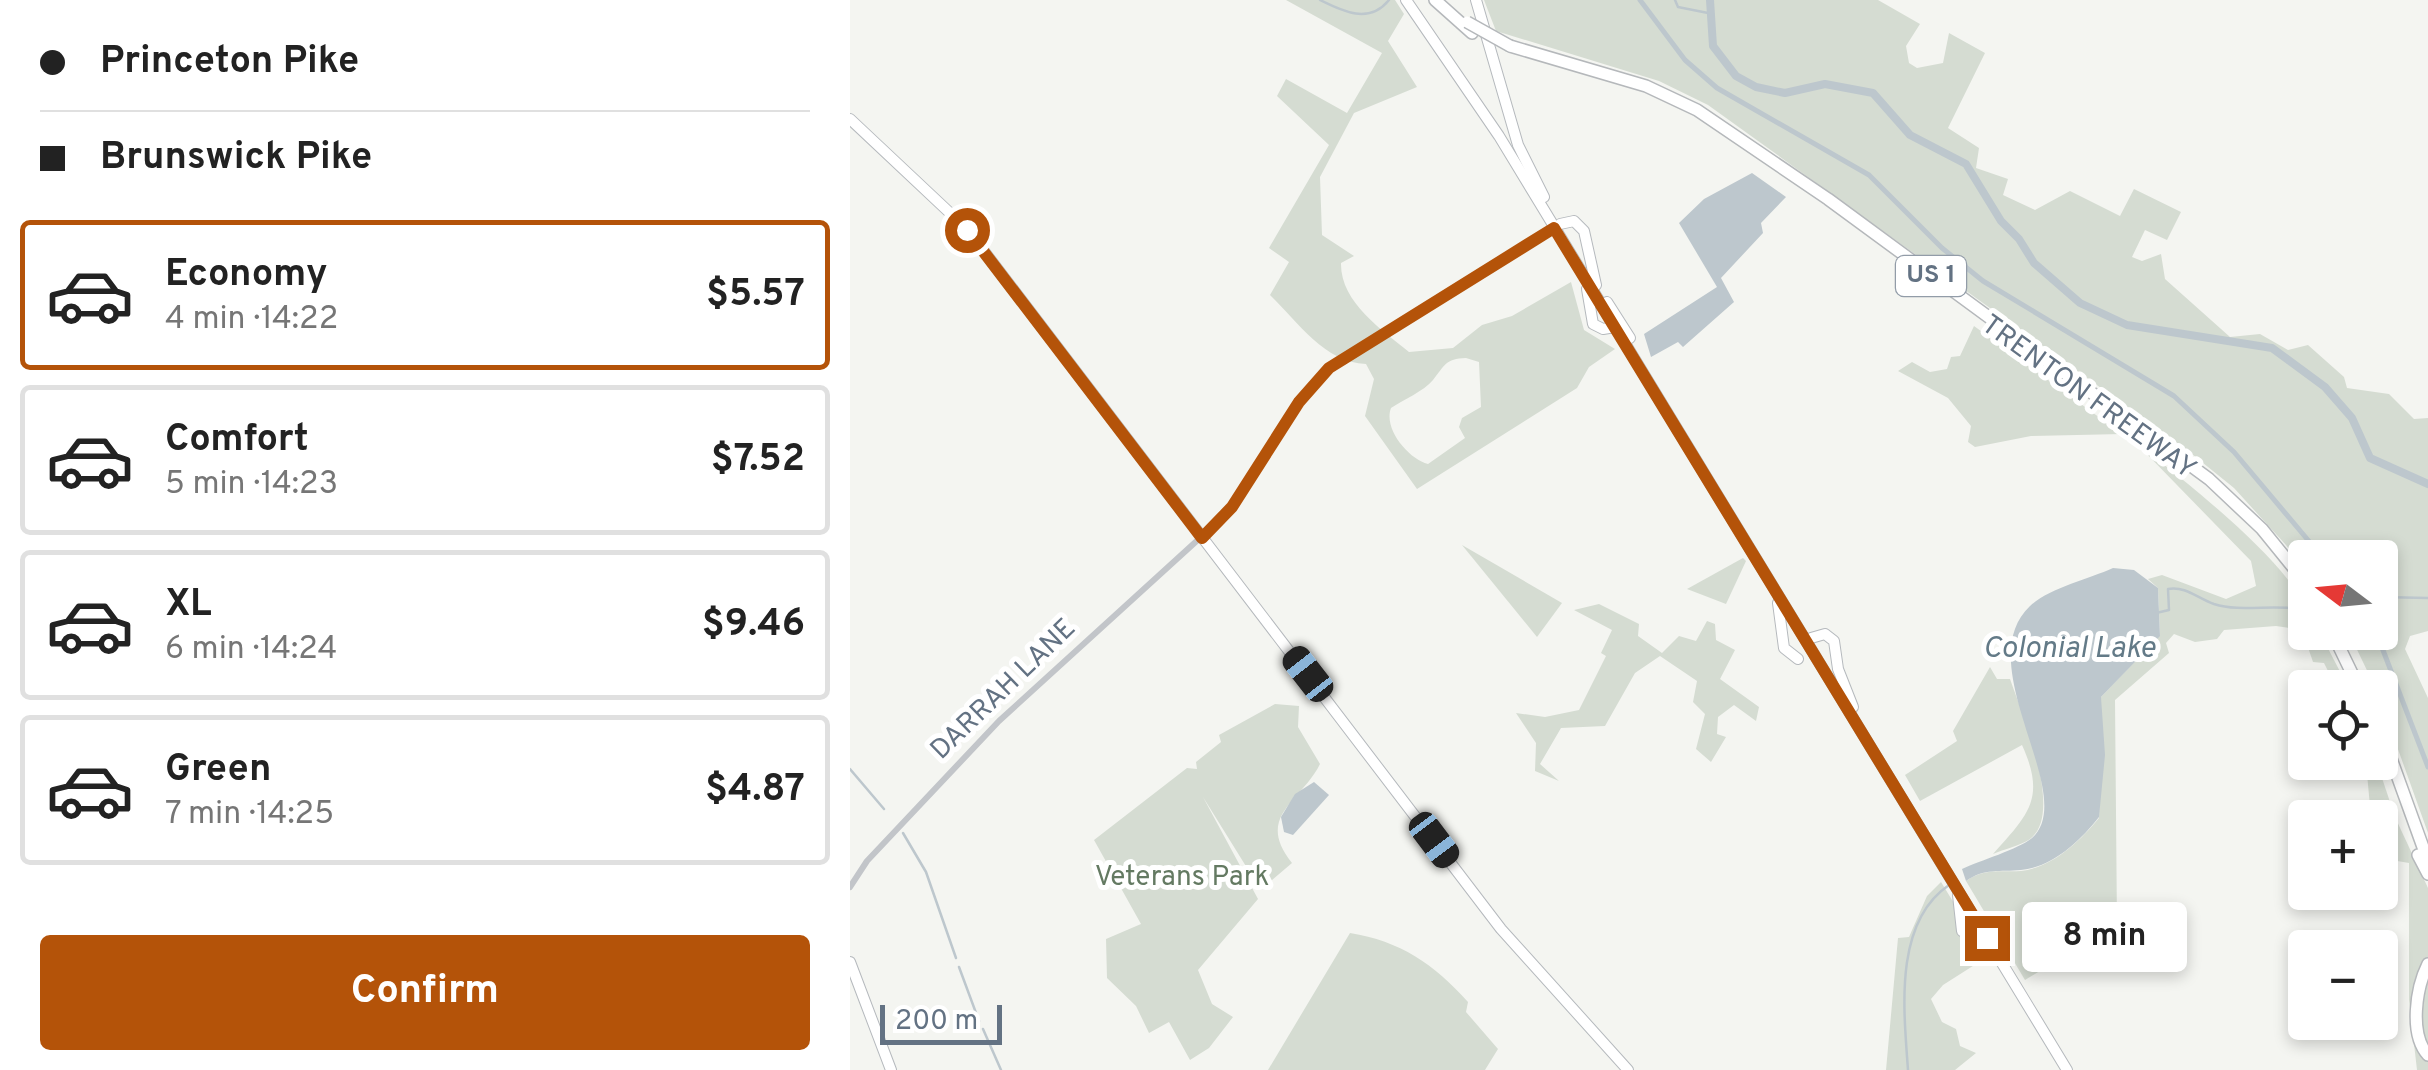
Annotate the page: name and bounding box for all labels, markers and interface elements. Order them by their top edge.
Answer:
text: Princeton Pike [100,38,359,87]
text: Brunswick Pike [100,134,372,183]
route start [945,208,990,253]
icon: car [45,250,135,340]
text: Economy [165,251,327,300]
road number: US 1 [1896,256,1966,296]
text: $5.57 [706,271,805,320]
text: 4 min · 14:22 [165,300,338,340]
street label: TRENTON FREEWAY [1973,308,2203,488]
icon: car [45,415,135,505]
text: Comfort [165,416,309,465]
text: $7.52 [711,436,805,485]
text: 5 min · 14:23 [165,465,338,505]
north arrow [2288,540,2398,650]
map controls [2288,540,2398,1040]
icon: car [45,580,135,670]
text: XL [165,581,212,630]
text: $9.46 [702,601,805,650]
street label: DARRAH LANE [924,612,1084,768]
text: 6 min · 14:24 [165,630,337,670]
water label: Colonial Lake [1983,631,2156,668]
car [1278,641,1338,707]
button: locate [2288,670,2398,780]
icon: car [45,745,135,835]
text: Green [165,746,271,795]
text: $4.87 [705,766,805,815]
text: 7 min · 14:25 [165,795,334,835]
button: + [2288,800,2398,910]
car [1404,807,1464,873]
park label: Veterans Park [1095,860,1269,896]
callout: 8 min [2022,903,2187,973]
route end [1965,916,2010,961]
text: 8 min [2062,917,2147,957]
button: − [2288,930,2398,1040]
button: Confirm [40,935,810,1050]
scale bar [880,1000,1002,1044]
text: 200 m [895,1004,978,1040]

